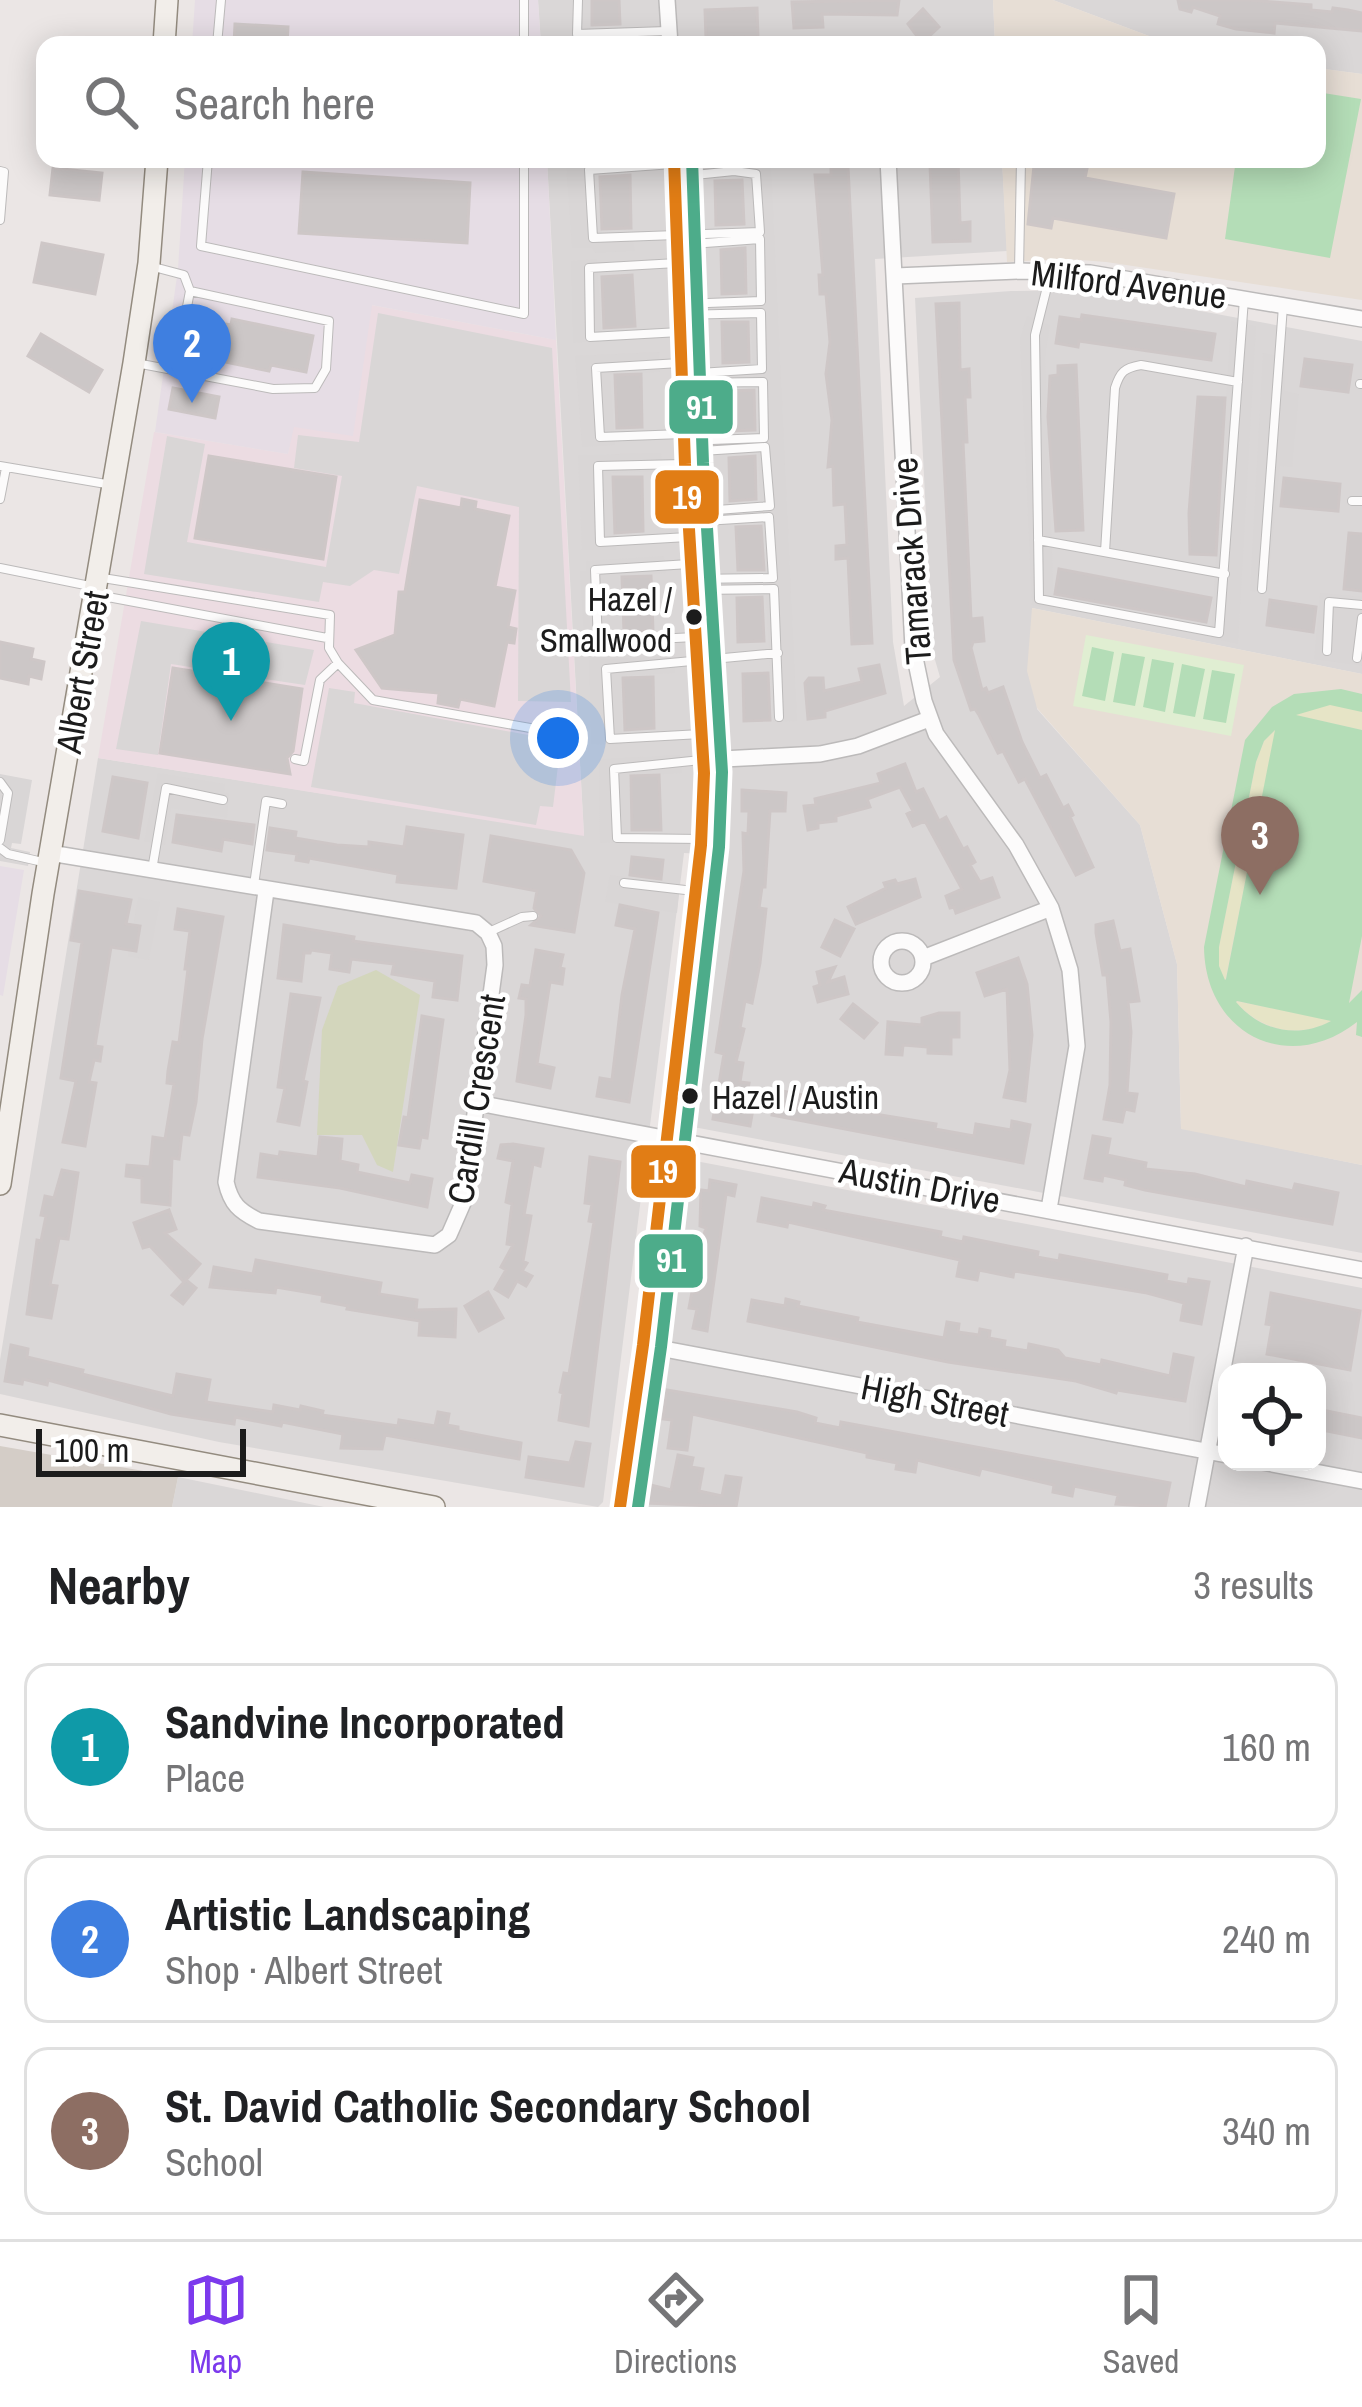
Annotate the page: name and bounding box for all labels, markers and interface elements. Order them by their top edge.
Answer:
search box [36,36,1326,168]
icon: search [78,69,144,135]
text: Search here [174,72,375,133]
street label: Milford Avenue [1029,248,1229,320]
pin: 2 [153,304,231,403]
line badge: 91 [667,378,735,436]
text: 91 [686,385,717,429]
street label: Tamarack Drive [880,456,942,666]
line badge: 19 [653,468,721,526]
text: 19 [672,475,702,519]
place label: Hazel / Smallwood [540,577,672,662]
street label: Albert Street [44,587,120,758]
marker: Hazel / Smallwood [683,606,705,628]
pin: 1 [192,622,270,721]
your location [528,708,588,768]
pin: 3 [1221,796,1299,895]
street label: Cardill Crescent [436,991,516,1207]
place label: Hazel / Austin [712,1075,879,1119]
marker: Hazel / Austin [679,1085,701,1107]
line badge: 19 [629,1143,698,1200]
street label: Austin Drive [835,1146,1004,1224]
text: 19 [648,1149,678,1193]
line badge: 91 [637,1232,705,1290]
text: 91 [656,1238,687,1282]
street label: High Street [857,1362,1013,1438]
map controls [1218,1363,1326,1471]
button: locate [1218,1363,1326,1471]
scale bar [36,1423,246,1476]
text: 100 m [54,1428,129,1472]
text: Nearby [48,1551,190,1620]
text: 3 results [1193,1559,1314,1611]
text: Sandvine Incorporated [165,1691,565,1752]
text: 1 [81,1721,99,1773]
text: 160 m [1222,1721,1311,1773]
text: Place [165,1752,245,1804]
text: Artistic Landscaping [165,1883,530,1944]
text: 2 [81,1913,99,1965]
text: 240 m [1222,1913,1311,1965]
text: Shop · Albert Street [165,1944,442,1996]
text: St. David Catholic Secondary School [165,2075,811,2136]
text: 3 [81,2105,99,2157]
text: 340 m [1222,2105,1311,2157]
text: School [165,2136,263,2188]
tab: Map [183,2267,249,2383]
tab: Directions [614,2267,737,2383]
tab: Saved [1103,2267,1179,2383]

